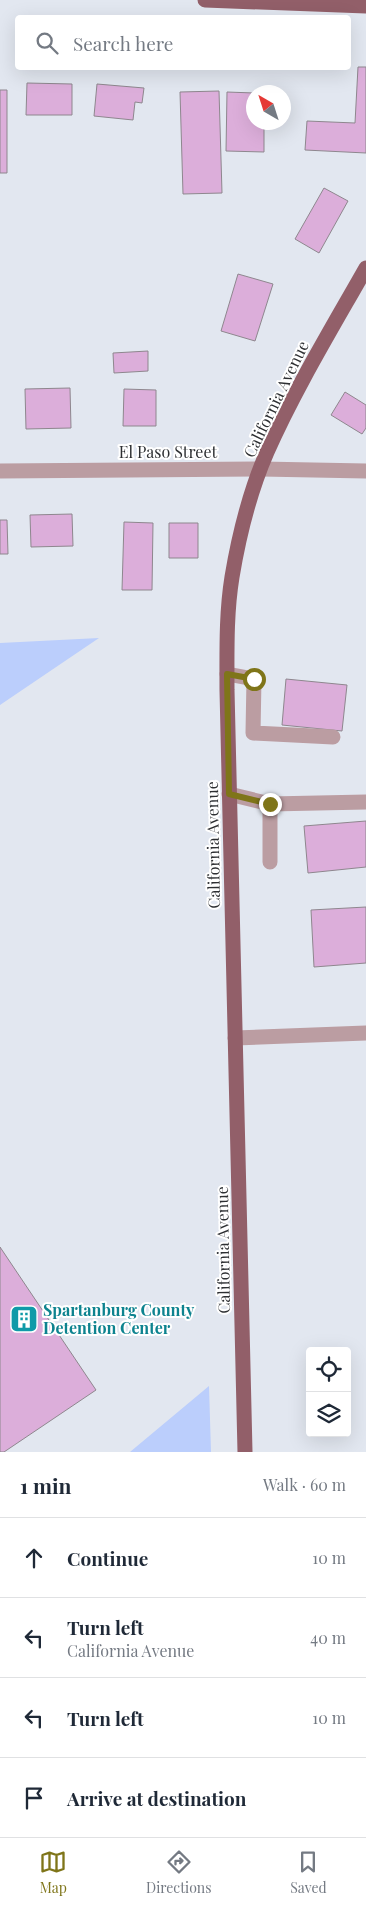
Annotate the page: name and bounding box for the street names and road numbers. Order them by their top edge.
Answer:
street label: California Avenue [238,337,313,461]
street label: El Paso Street [119,441,218,462]
street label: California Avenue [201,781,224,909]
street label: California Avenue [211,1186,234,1314]

